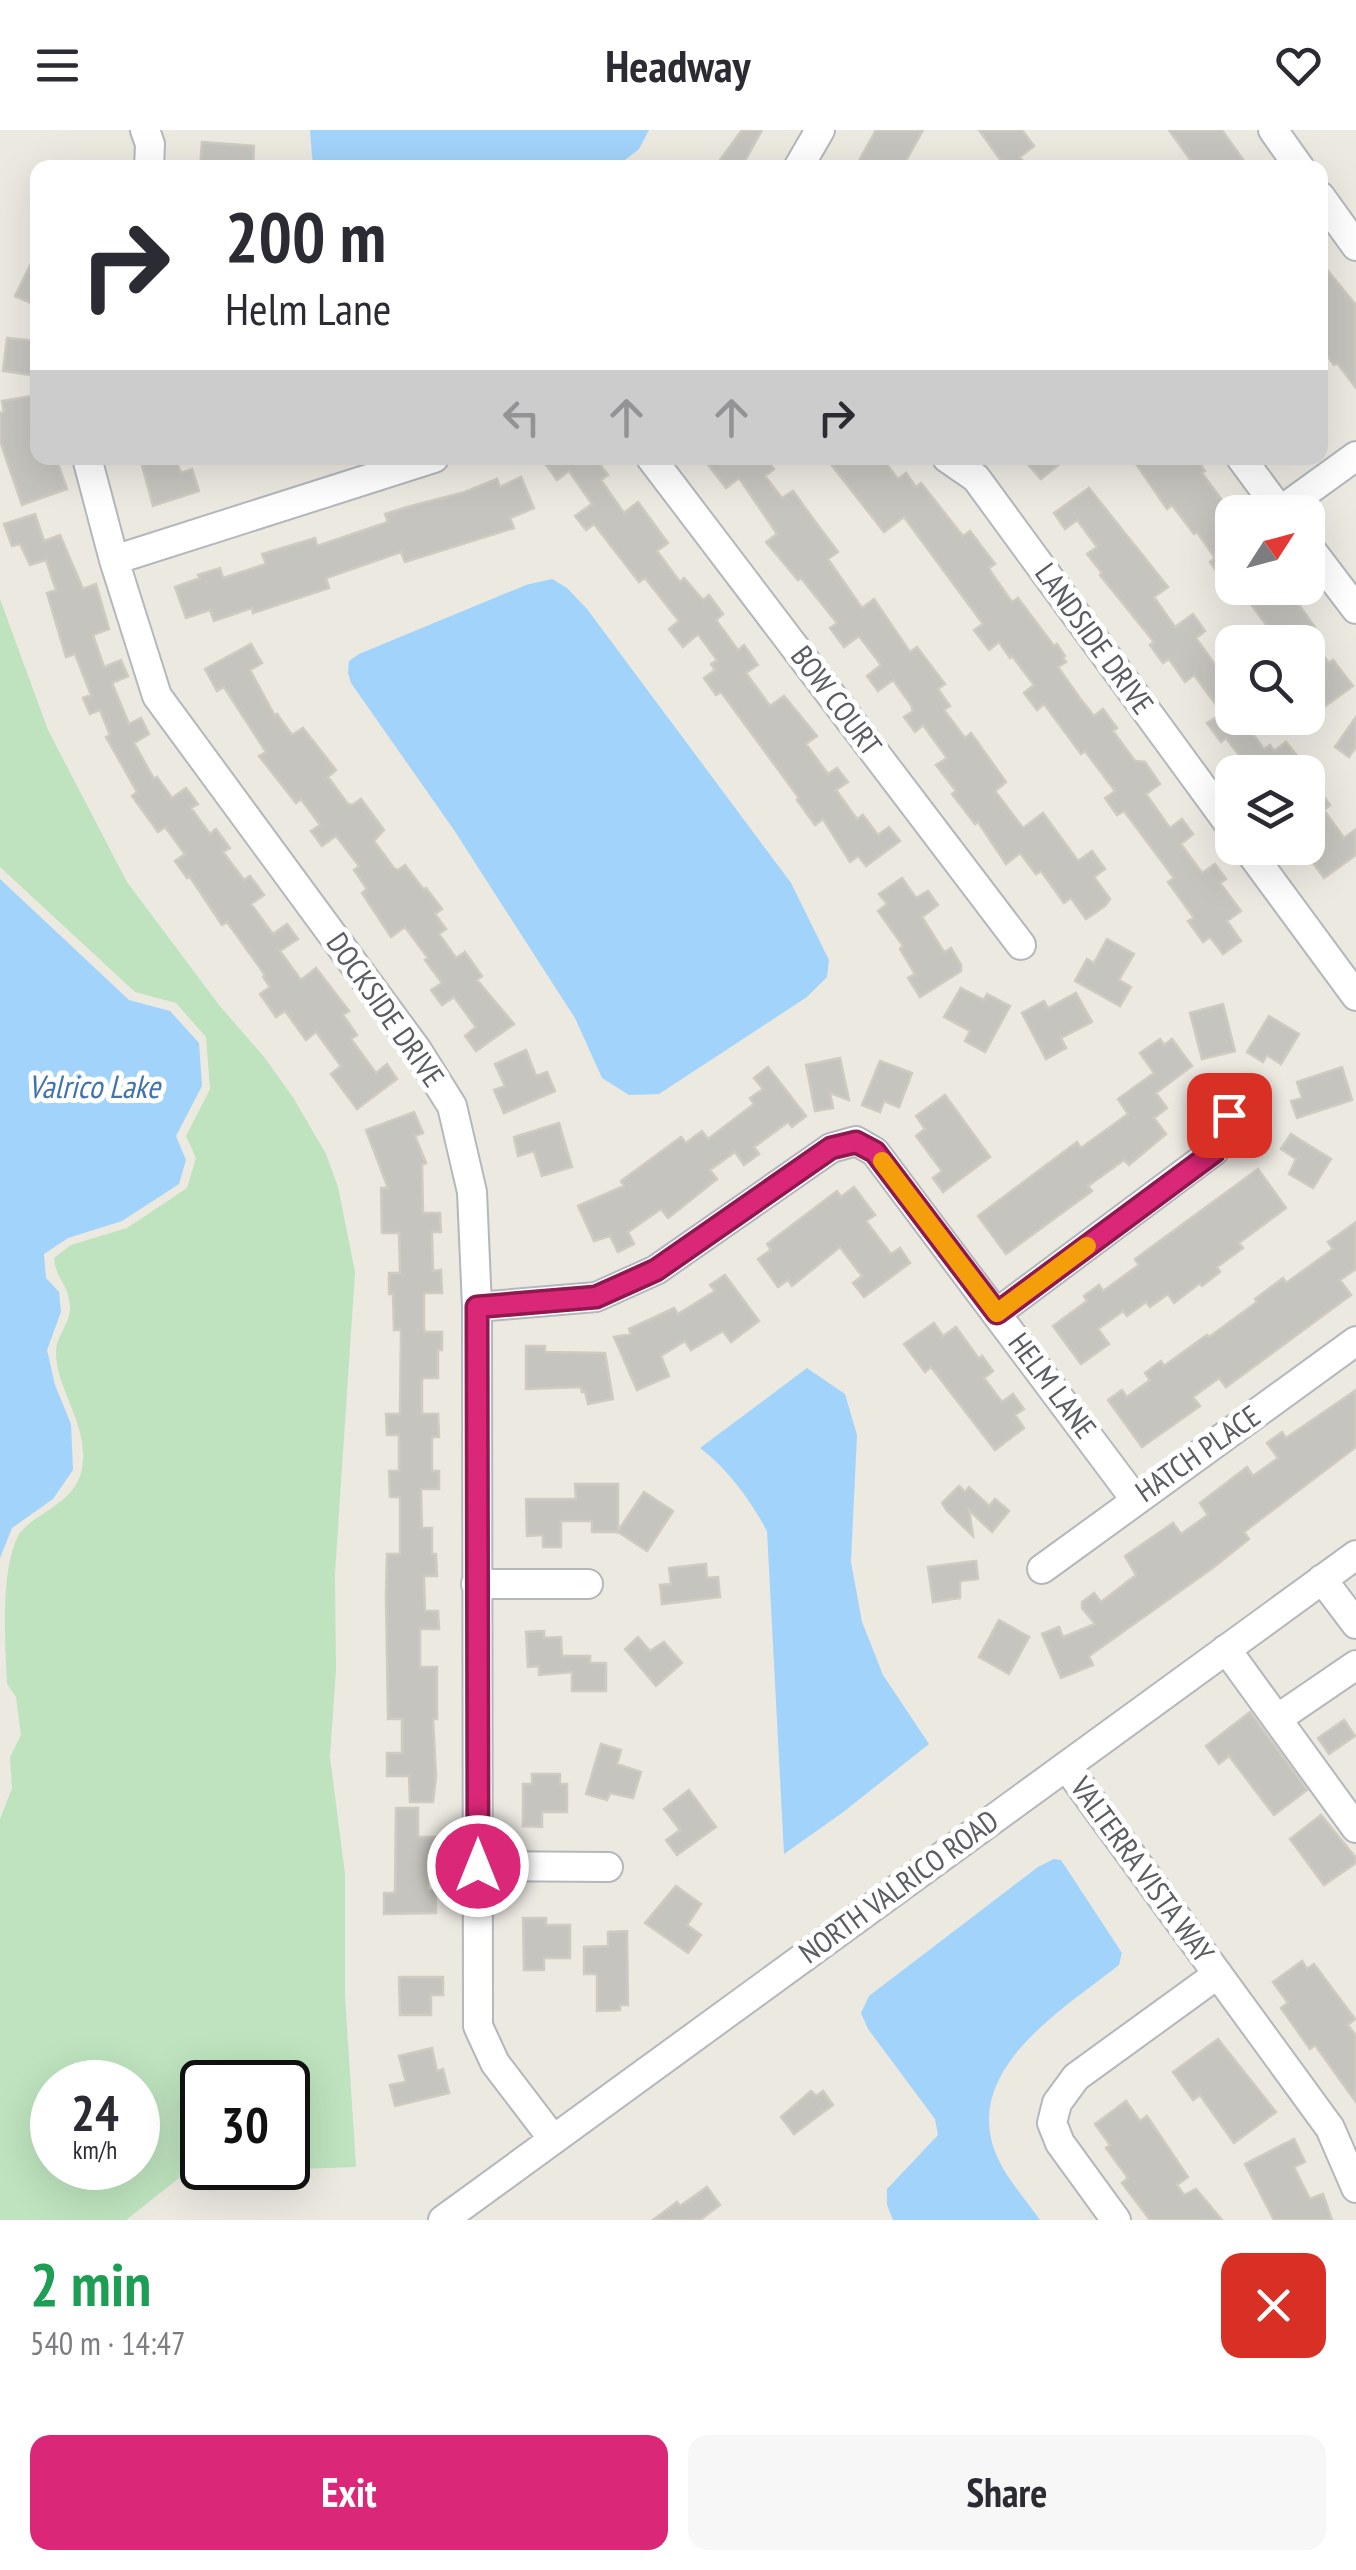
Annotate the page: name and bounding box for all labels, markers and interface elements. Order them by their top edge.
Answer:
text: Headway [605,36,751,94]
icon: menu [30,38,85,93]
icon: heart [1271,38,1326,93]
text: 200 m [225,191,386,281]
icon: right [60,200,190,330]
text: Helm Lane [225,279,391,337]
icon: left [494,390,549,445]
icon: ahead [599,390,654,445]
icon: ahead [704,390,759,445]
icon: right [809,390,864,445]
north arrow [1215,495,1325,605]
map controls [1215,495,1325,865]
street label: LANDSIDE DRIVE [1027,555,1163,721]
button: search [1215,625,1325,735]
street label: BOW COURT [783,637,891,763]
button: layers [1215,755,1325,865]
street label: DOCKSIDE DRIVE [319,924,454,1094]
water label: Valrico Lake [28,1065,162,1107]
pin [1187,1073,1272,1158]
icon: arrive [1202,1088,1257,1143]
street label: HELM LANE [1001,1324,1106,1446]
street label: HATCH PLACE [1127,1396,1267,1510]
street label: VALTERRA VISTA WAY [1062,1768,1224,1970]
street label: NORTH VALRICO ROAD [791,1800,1005,1971]
position arrow [426,1814,530,1918]
speed limit sign: 30 [180,2060,310,2190]
text: 24 [71,2080,119,2145]
text: km/h [73,2134,117,2166]
text: 2 min [30,2245,151,2323]
button: close [1221,2253,1326,2358]
text: 540 m · 14:47 [30,2322,185,2364]
button: Exit [30,2435,668,2550]
button: Share [688,2435,1326,2550]

